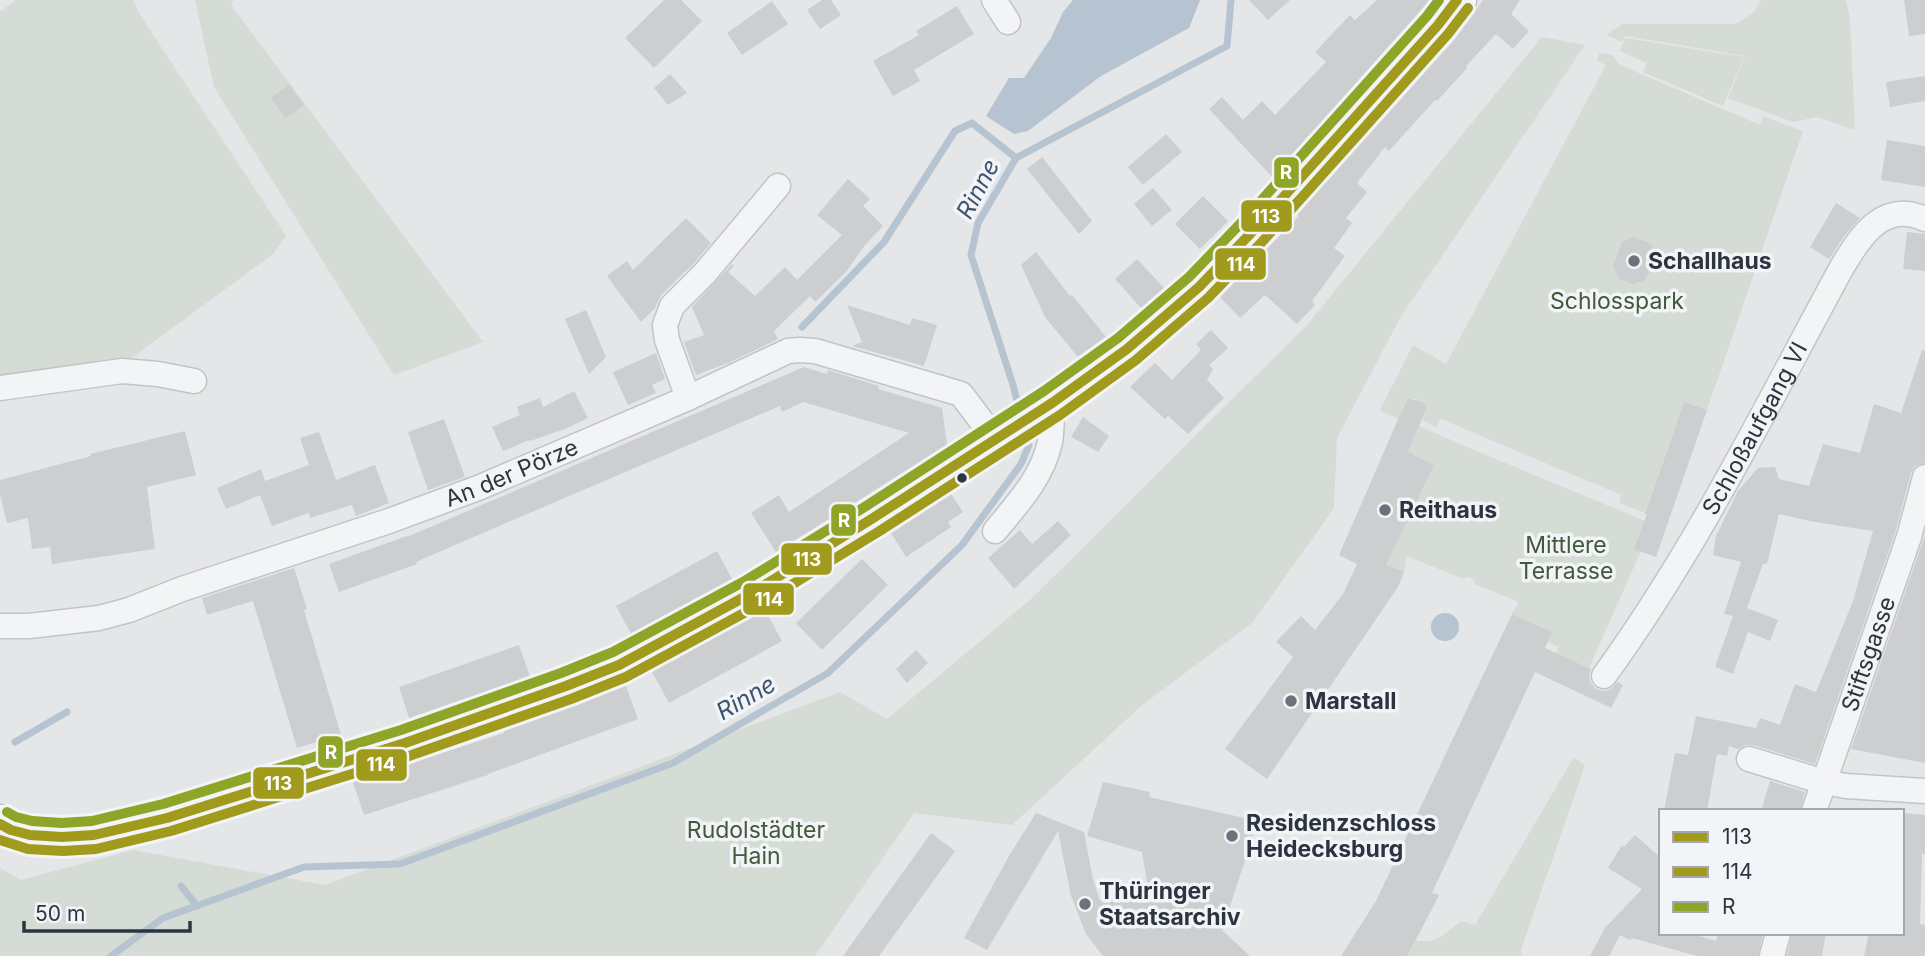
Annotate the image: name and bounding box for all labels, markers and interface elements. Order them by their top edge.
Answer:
water label: Rinne [950,154,1005,224]
line badge: R [1273,156,1300,189]
text: R [1280,161,1293,184]
line badge: 113 [1240,199,1293,233]
text: 113 [1252,205,1280,228]
line badge: 114 [1214,247,1267,281]
place label: Schallhaus [1648,247,1772,275]
text: 114 [1226,253,1256,276]
marker: Schallhaus [1626,253,1642,269]
park label: Schlosspark [1550,287,1684,315]
street label: Schloßaufgang VI [1696,337,1813,520]
street label: An der Pörze [441,433,582,513]
unlabelled marker [955,471,969,485]
place label: Reithaus [1399,496,1497,524]
marker: Reithaus [1377,502,1393,518]
line badge: R [830,503,857,537]
text: R [838,509,851,532]
park label: Mittlere Terrasse [1519,531,1613,585]
line badge: 113 [780,542,833,576]
text: 113 [793,548,821,571]
line badge: 114 [742,582,795,616]
text: 114 [754,588,784,611]
street label: Stiftsgasse [1836,593,1901,715]
water label: Rinne [711,669,780,726]
place label: Marstall [1305,687,1396,715]
marker: Marstall [1283,693,1299,709]
line badge: R [317,735,344,769]
text: R [325,741,338,764]
line badge: 114 [355,748,408,782]
text: 114 [366,753,396,776]
line badge: 113 [252,766,305,800]
text: 113 [264,772,292,795]
place label: Residenzschloss Heidecksburg [1246,809,1436,863]
legend [1659,809,1904,935]
park label: Rudolstädter Hain [687,816,826,870]
text: 113 [1722,824,1752,849]
marker: Residenzschloss Heidecksburg [1224,828,1240,844]
text: 114 [1722,859,1753,884]
place label: Thüringer Staatsarchiv [1099,877,1241,931]
scale bar [24,890,191,934]
text: R [1722,894,1736,919]
marker: Thüringer Staatsarchiv [1077,896,1093,912]
text: 50 m [35,901,85,926]

